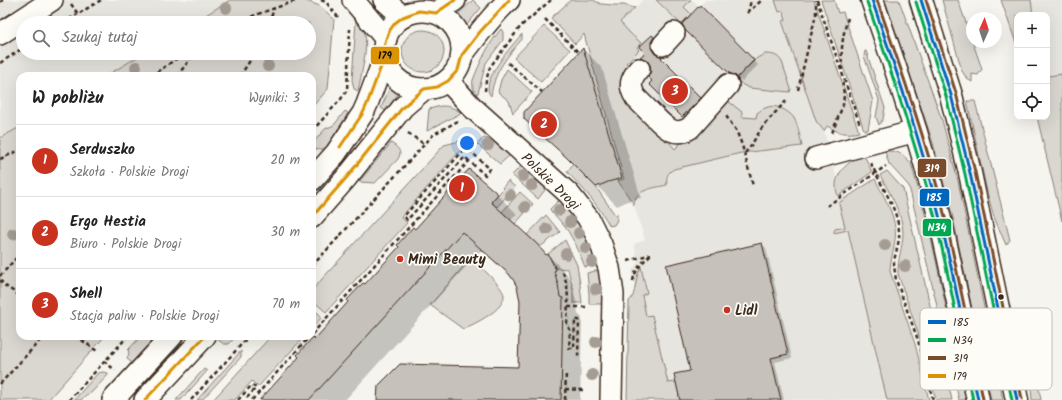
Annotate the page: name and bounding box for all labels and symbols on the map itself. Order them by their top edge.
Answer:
north arrow [966,12,1002,48]
line badge: 179 [370,46,400,65]
text: 179 [378,47,392,65]
pin: 3 [662,76,688,106]
pin: 2 [531,109,557,139]
your location [457,133,477,153]
street label: Polskie Drogi [516,148,585,216]
line badge: 319 [917,158,947,178]
text: 319 [924,160,940,178]
pin: 1 [449,173,475,203]
line badge: 185 [919,188,950,207]
text: 185 [926,189,943,207]
line badge: N34 [922,218,952,237]
text: N34 [928,219,946,237]
place label: Mimi Beauty [408,249,487,271]
marker: Mimi Beauty [395,254,405,264]
unlabelled marker [996,292,1006,302]
place label: Lidl [735,300,758,322]
marker: Lidl [722,305,732,315]
legend [920,308,1052,390]
text: 185 [953,314,970,332]
text: N34 [953,332,973,350]
text: 319 [953,350,969,368]
text: 179 [953,368,968,386]

